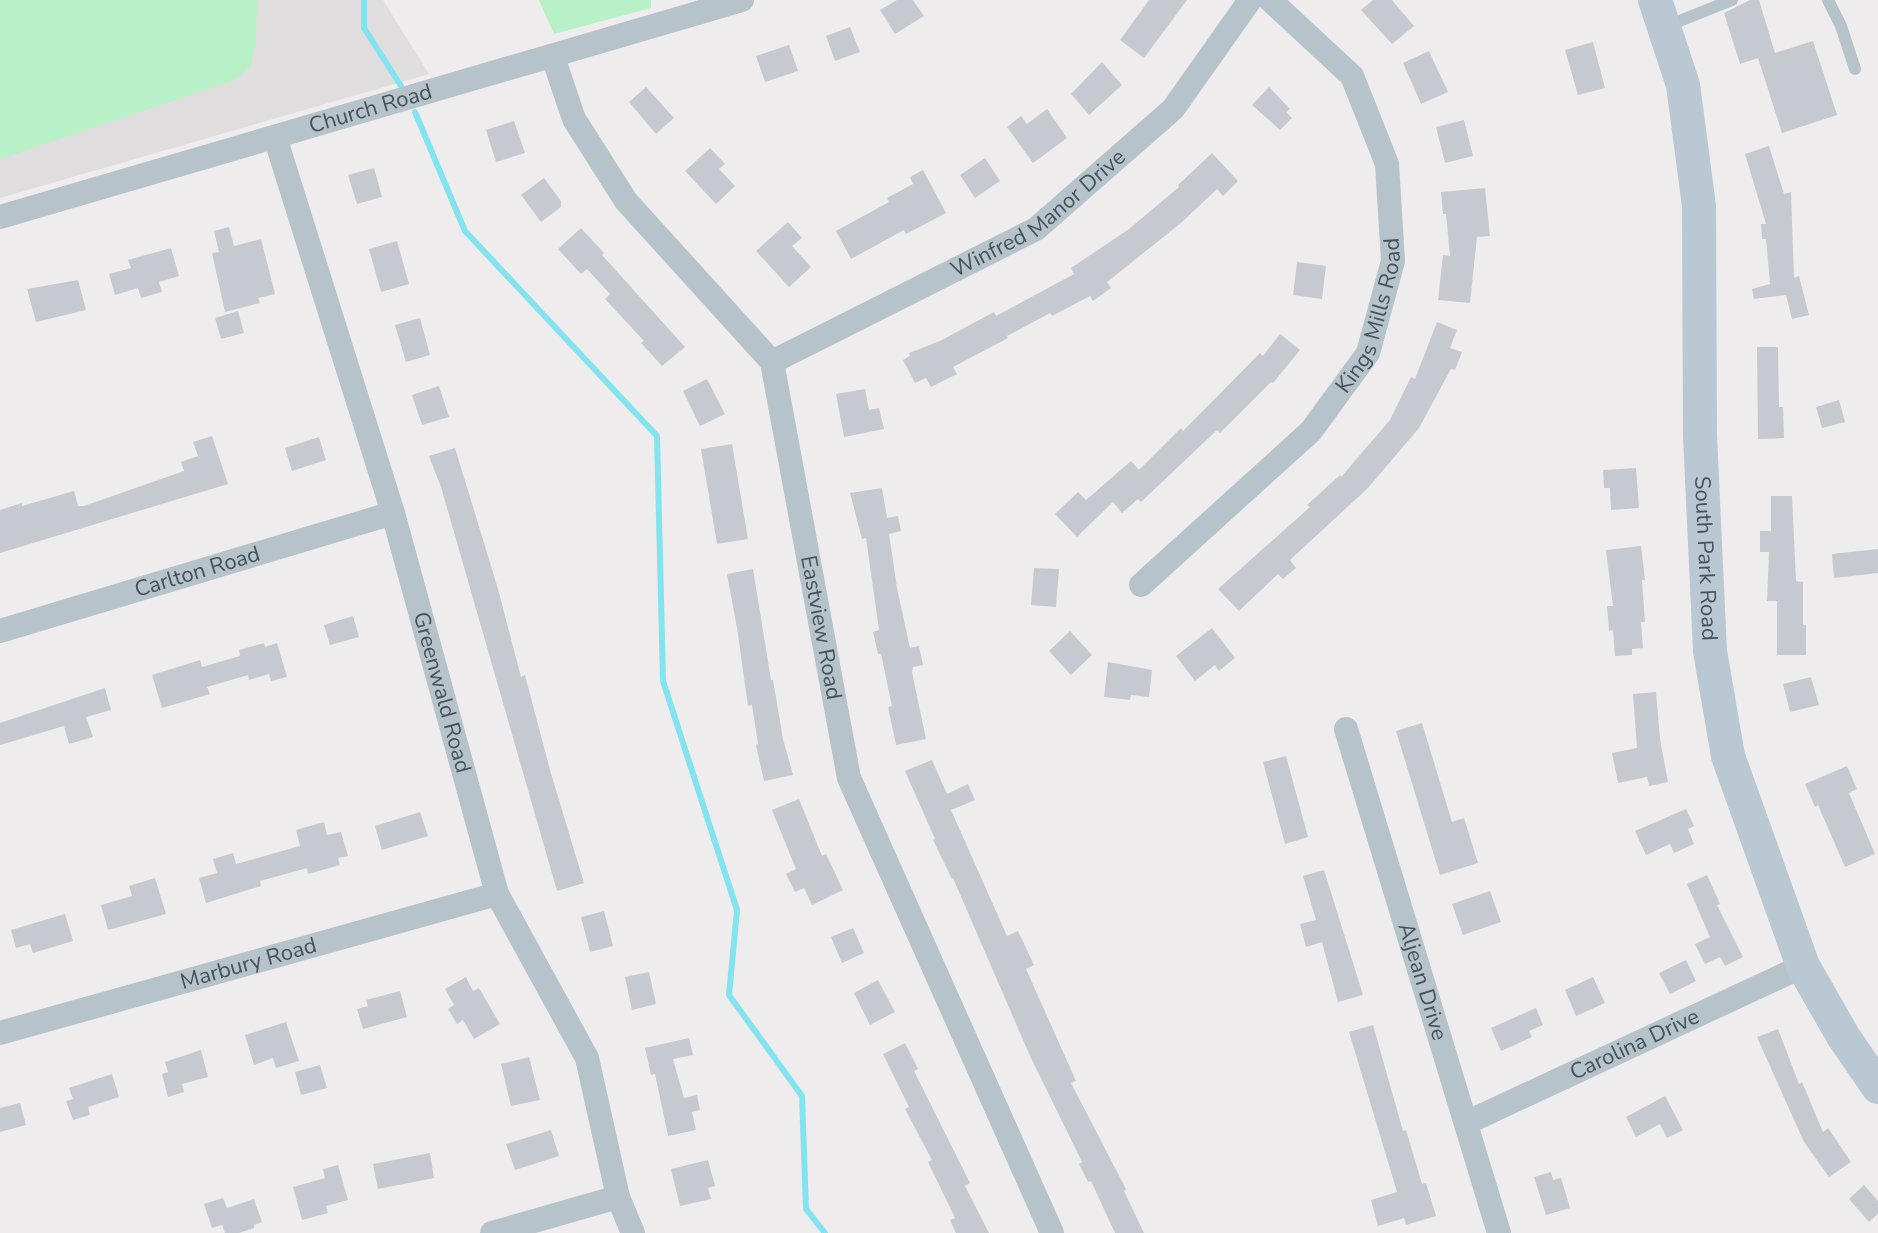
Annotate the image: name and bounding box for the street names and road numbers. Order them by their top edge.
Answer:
street label: Church Road [305,76,436,141]
street label: Winfred Manor Drive [946,142,1132,285]
street label: Kings Mills Road [1329,237,1408,399]
street label: South Park Road [1687,475,1725,641]
street label: Carlton Road [131,539,264,605]
street label: Eastview Road [793,553,849,702]
street label: Greenwald Road [406,609,478,776]
street label: Aljean Drive [1391,919,1455,1044]
street label: Marbury Road [177,930,320,997]
street label: Carolina Drive [1565,1001,1704,1088]

